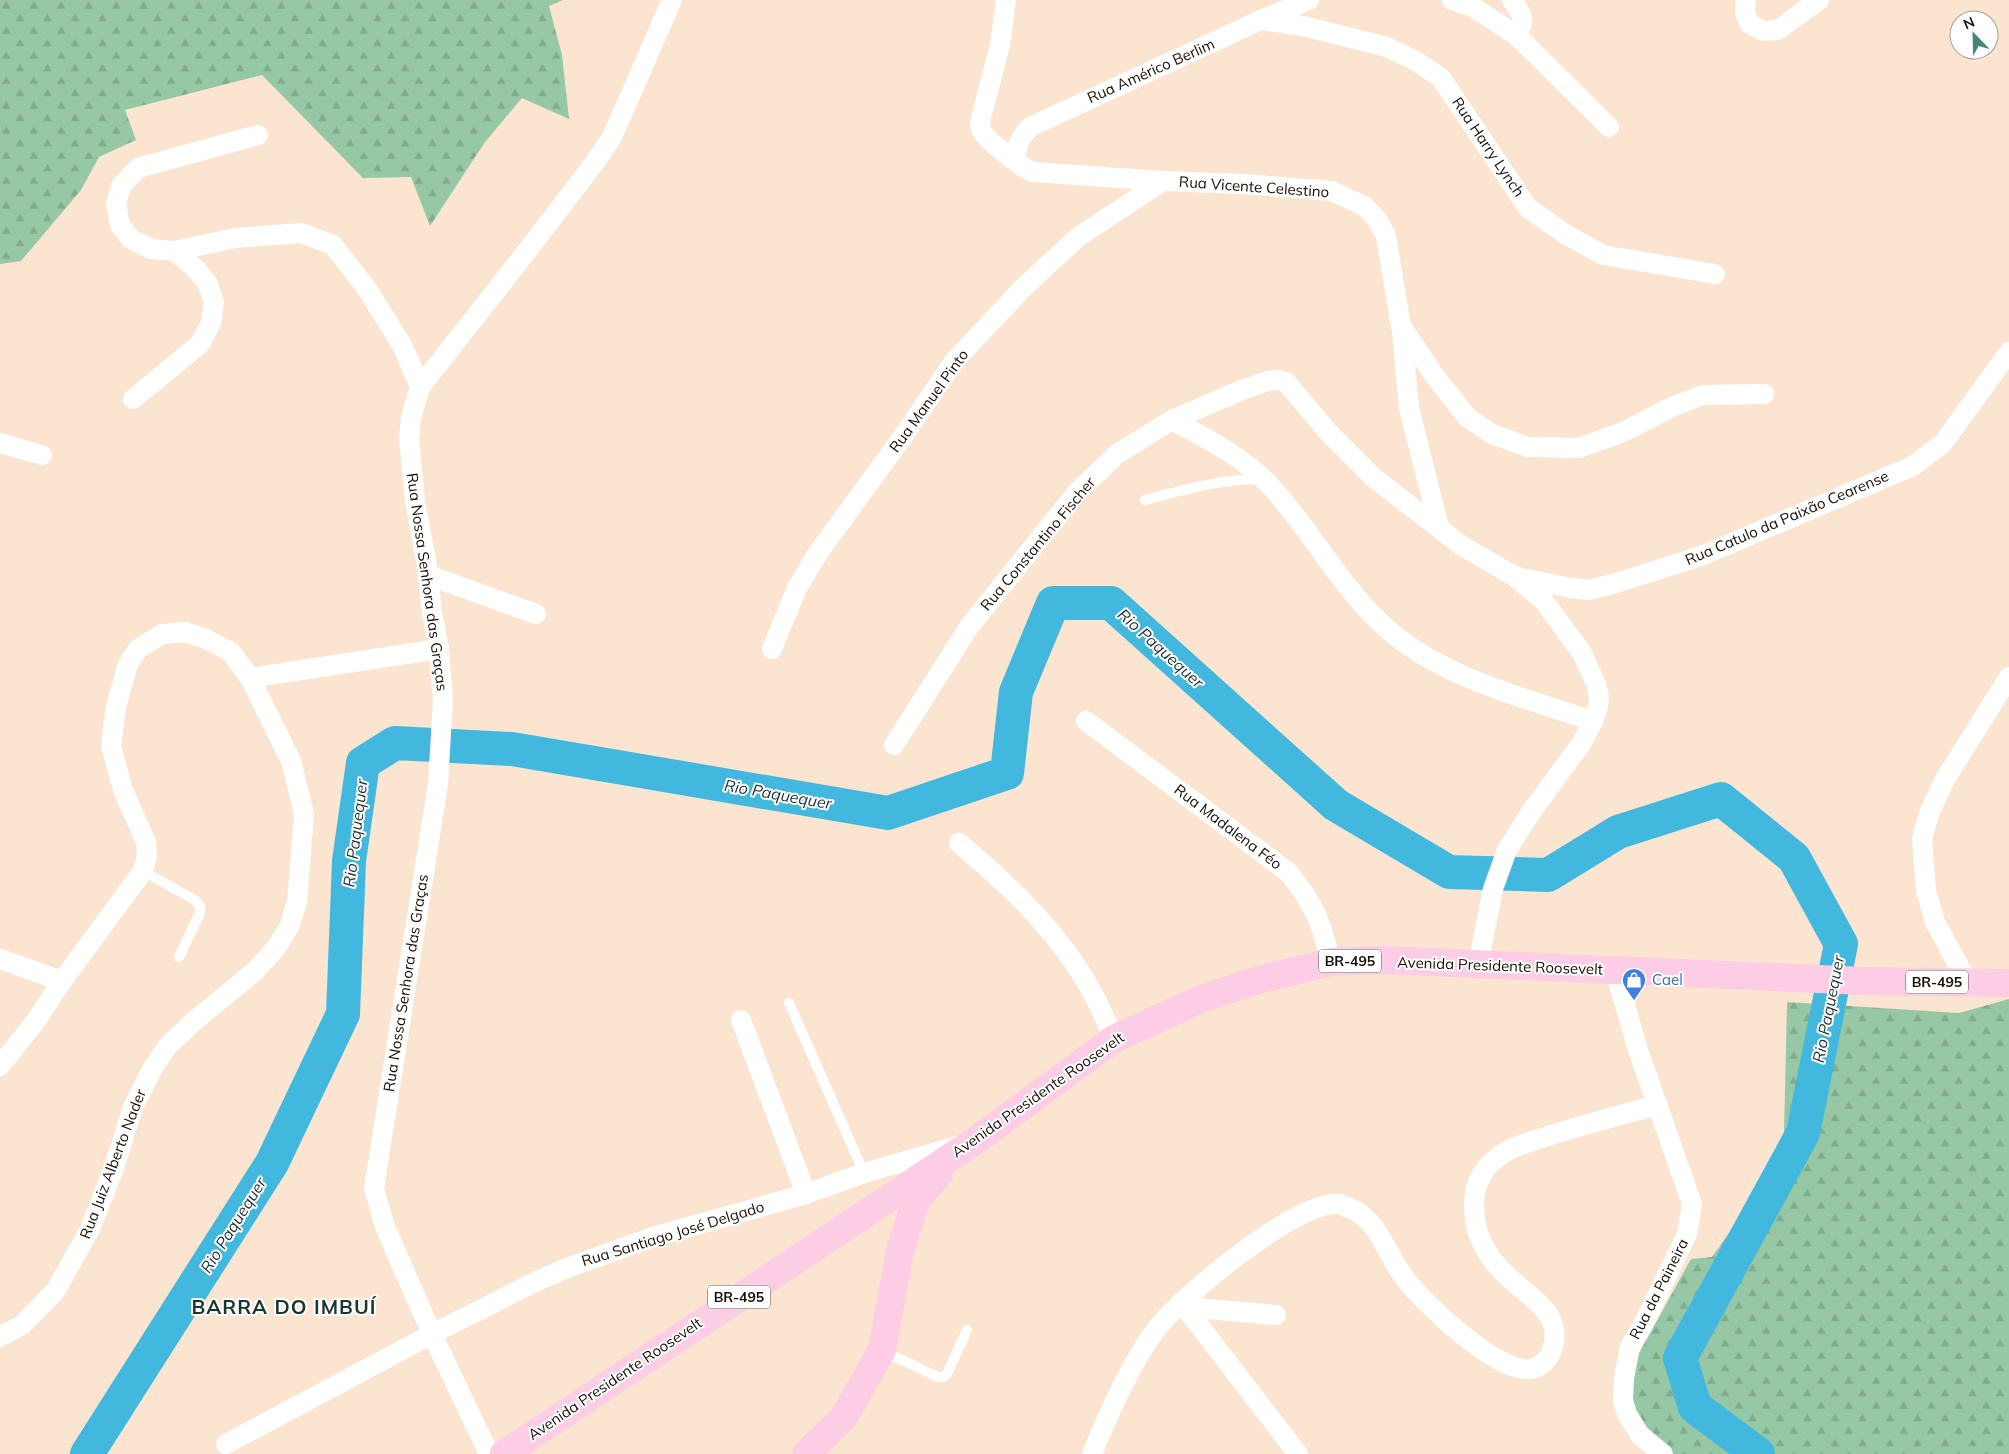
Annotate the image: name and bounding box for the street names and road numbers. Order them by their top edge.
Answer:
street label: Rua Américo Berlim [1084,34,1217,107]
street label: Rua Harry Lynch [1448,93,1529,200]
street label: Rua Vicente Celestino [1178,172,1330,201]
street label: Rua Manuel Pinto [885,345,972,456]
street label: Rua Catulo da Paixão Cearense [1682,466,1891,569]
street label: Rua Nossa Senhora das Graças [403,472,452,692]
street label: Rua Constantino Fischer [976,472,1100,614]
street label: Rua Madalena Féo [1171,780,1286,873]
street label: Rua Nossa Senhora das Graças [379,873,432,1093]
road number: BR-495 [1319,949,1381,972]
street label: Avenida Presidente Roosevelt [1397,952,1603,979]
road number: BR-495 [1906,970,1968,994]
street label: Avenida Presidente Roosevelt [948,1028,1128,1161]
street label: Rua Juiz Alberto Nader [75,1086,150,1241]
street label: Rua Santiago José Delgado [579,1197,766,1270]
street label: Rua da Paineira [1625,1235,1692,1342]
road number: BR-495 [708,1285,770,1308]
street label: Avenida Presidente Roosevelt [524,1313,705,1444]

